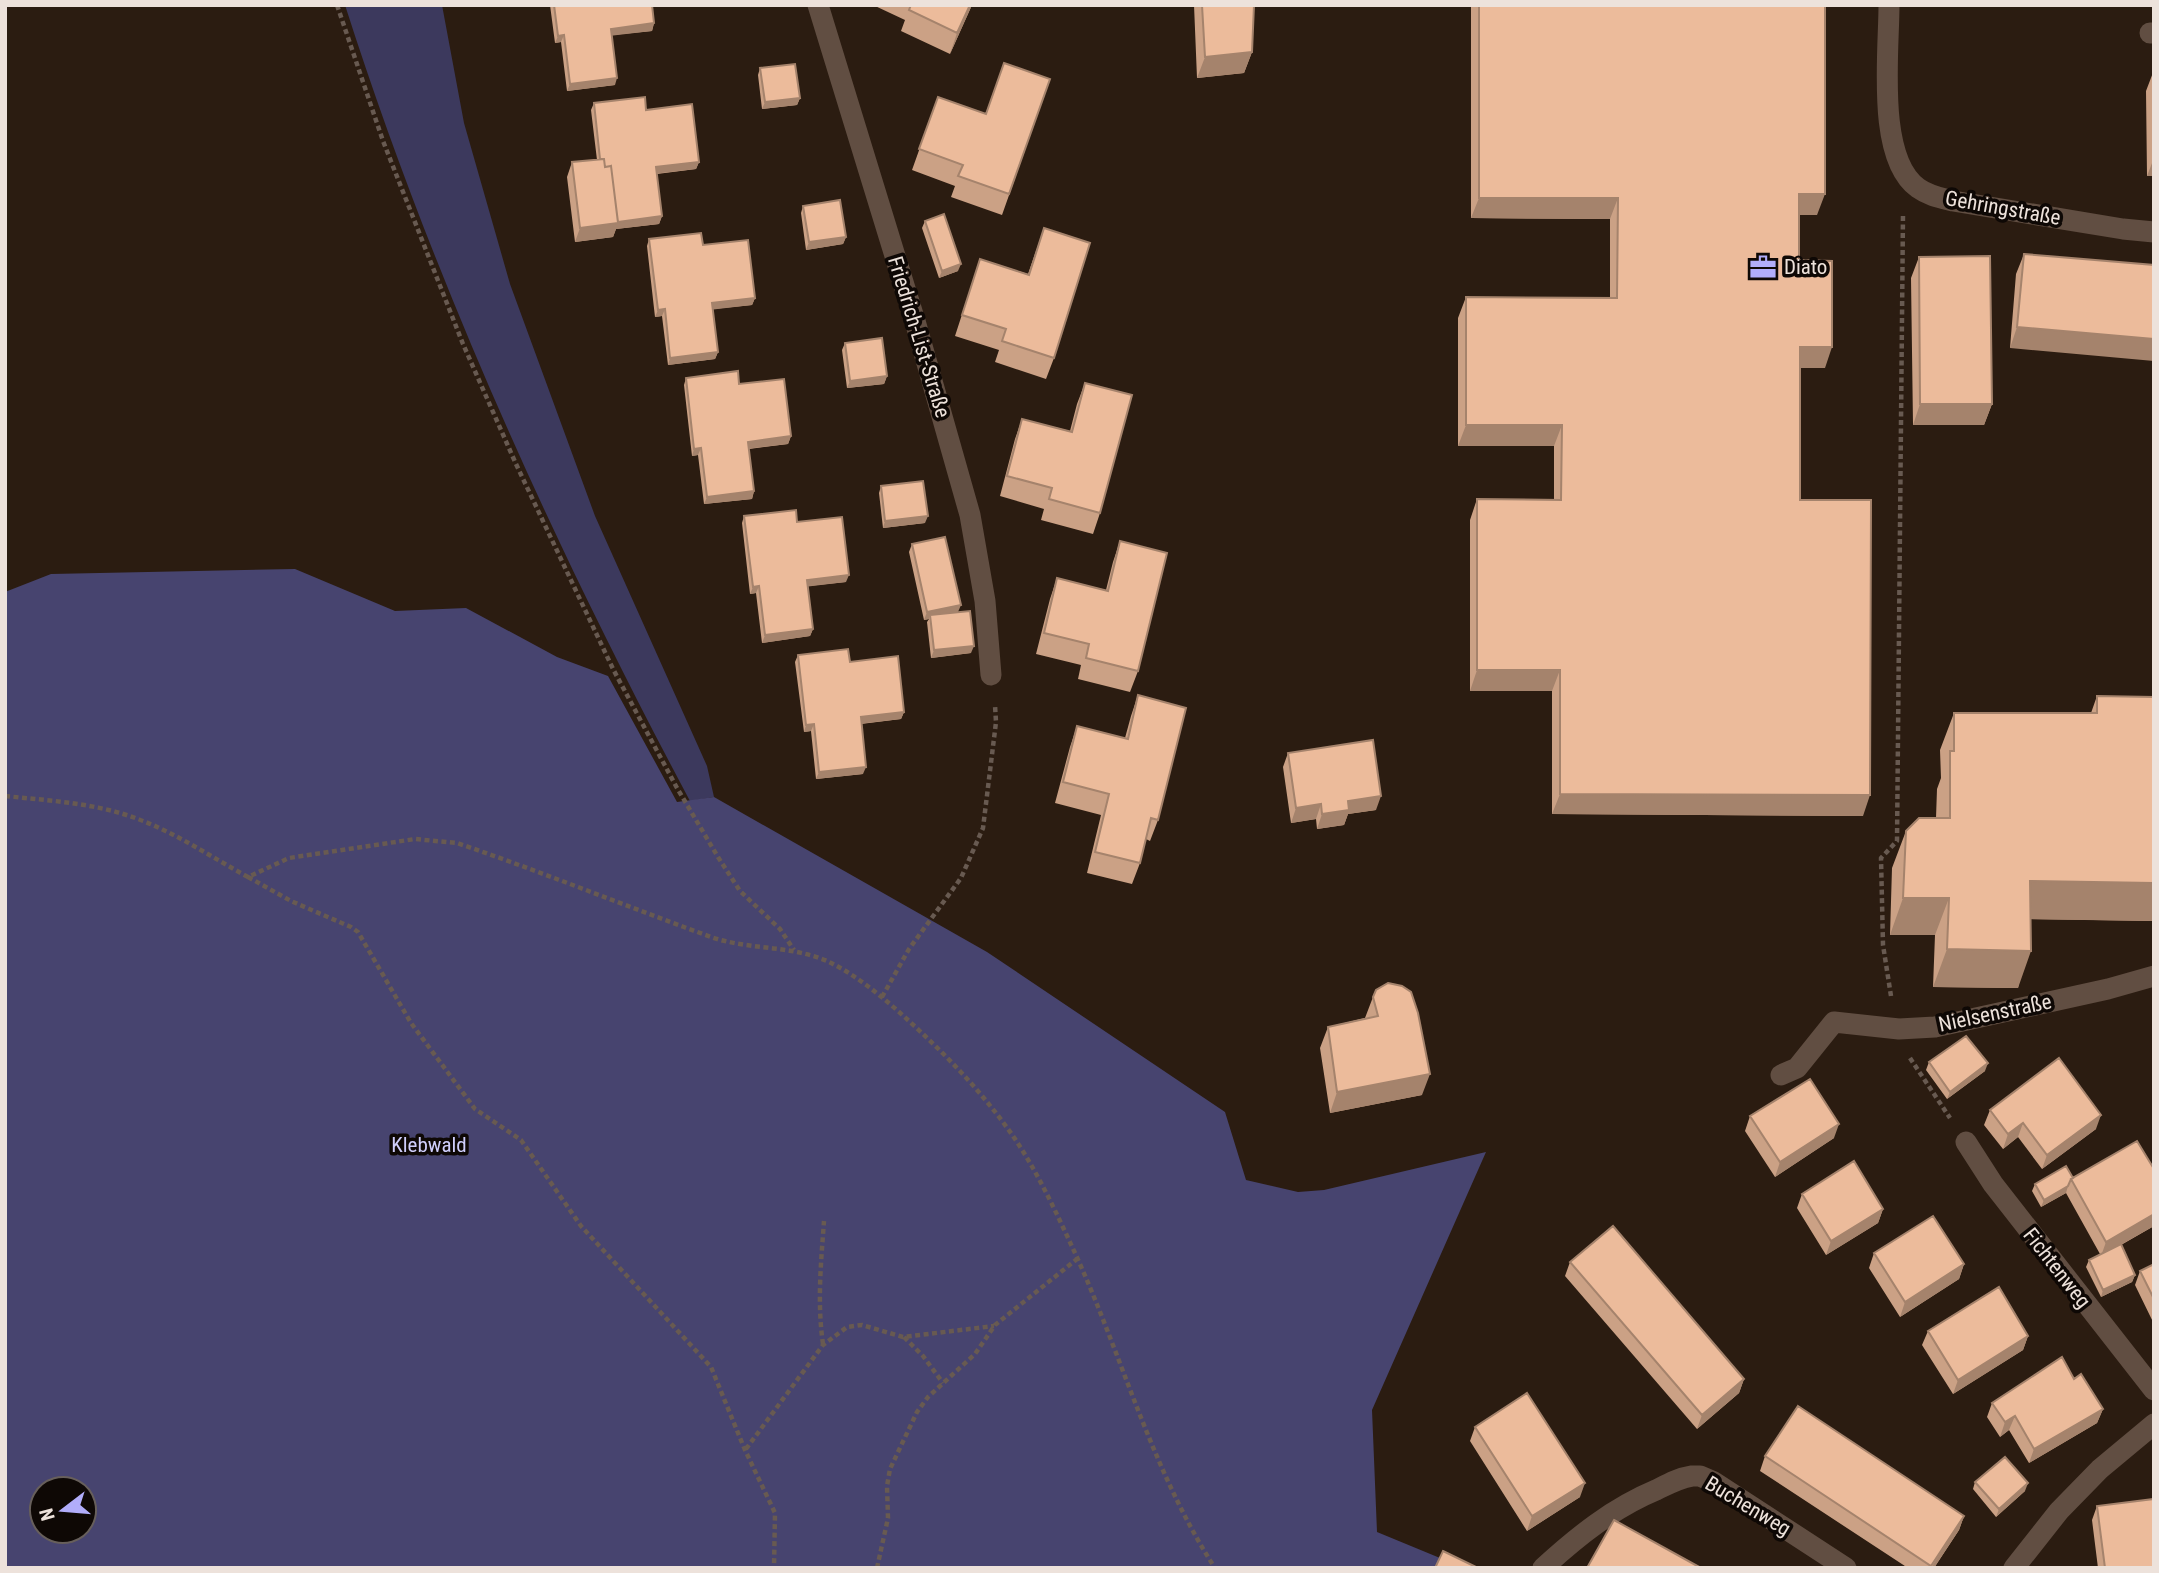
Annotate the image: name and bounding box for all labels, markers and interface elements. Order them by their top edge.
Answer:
street label: Gehringstraße [1943,186,2063,230]
office icon: Diato [1748,252,1778,282]
street label: Friedrich-List-Straße [883,253,955,421]
place label: Diato [1784,255,1827,279]
street label: Nielsenstraße [1936,989,2054,1037]
park label: Klebwald [391,1133,467,1157]
street label: Fichtenweg [2018,1223,2096,1313]
street label: Buchenweg [1701,1471,1795,1541]
north arrow [28,1475,98,1545]
text: N [34,1506,60,1523]

